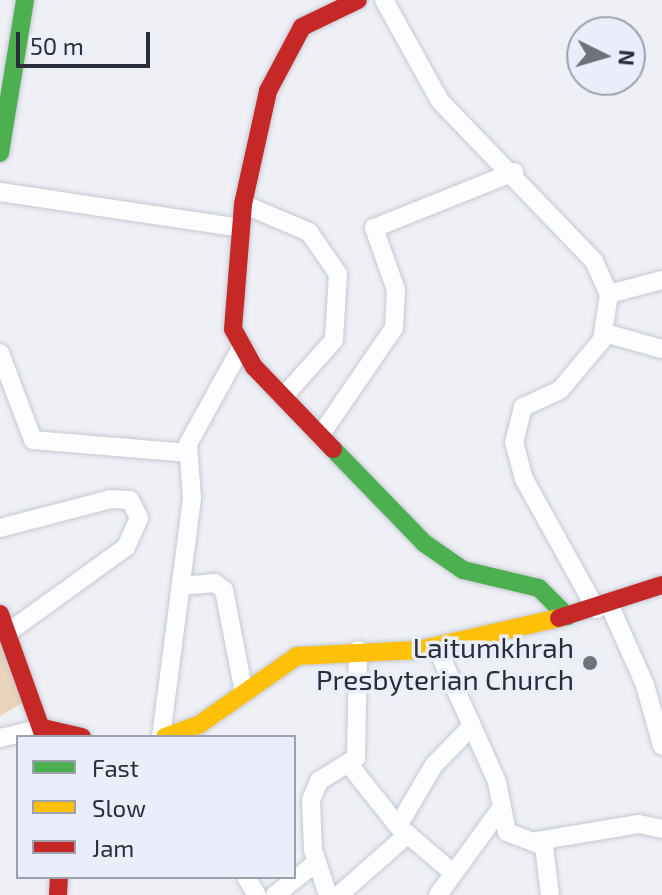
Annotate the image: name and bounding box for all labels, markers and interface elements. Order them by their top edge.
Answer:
scale bar [20,16,154,66]
north arrow [566,16,646,96]
text: 50 m [30,31,84,60]
text: N [614,49,642,67]
place label: Laitumkhrah Presbyterian Church [316,630,574,696]
marker: Laitumkhrah Presbyterian Church [581,654,599,672]
legend [16,735,296,879]
text: Fast [92,753,139,782]
text: Slow [92,793,146,822]
text: Jam [92,833,134,862]

